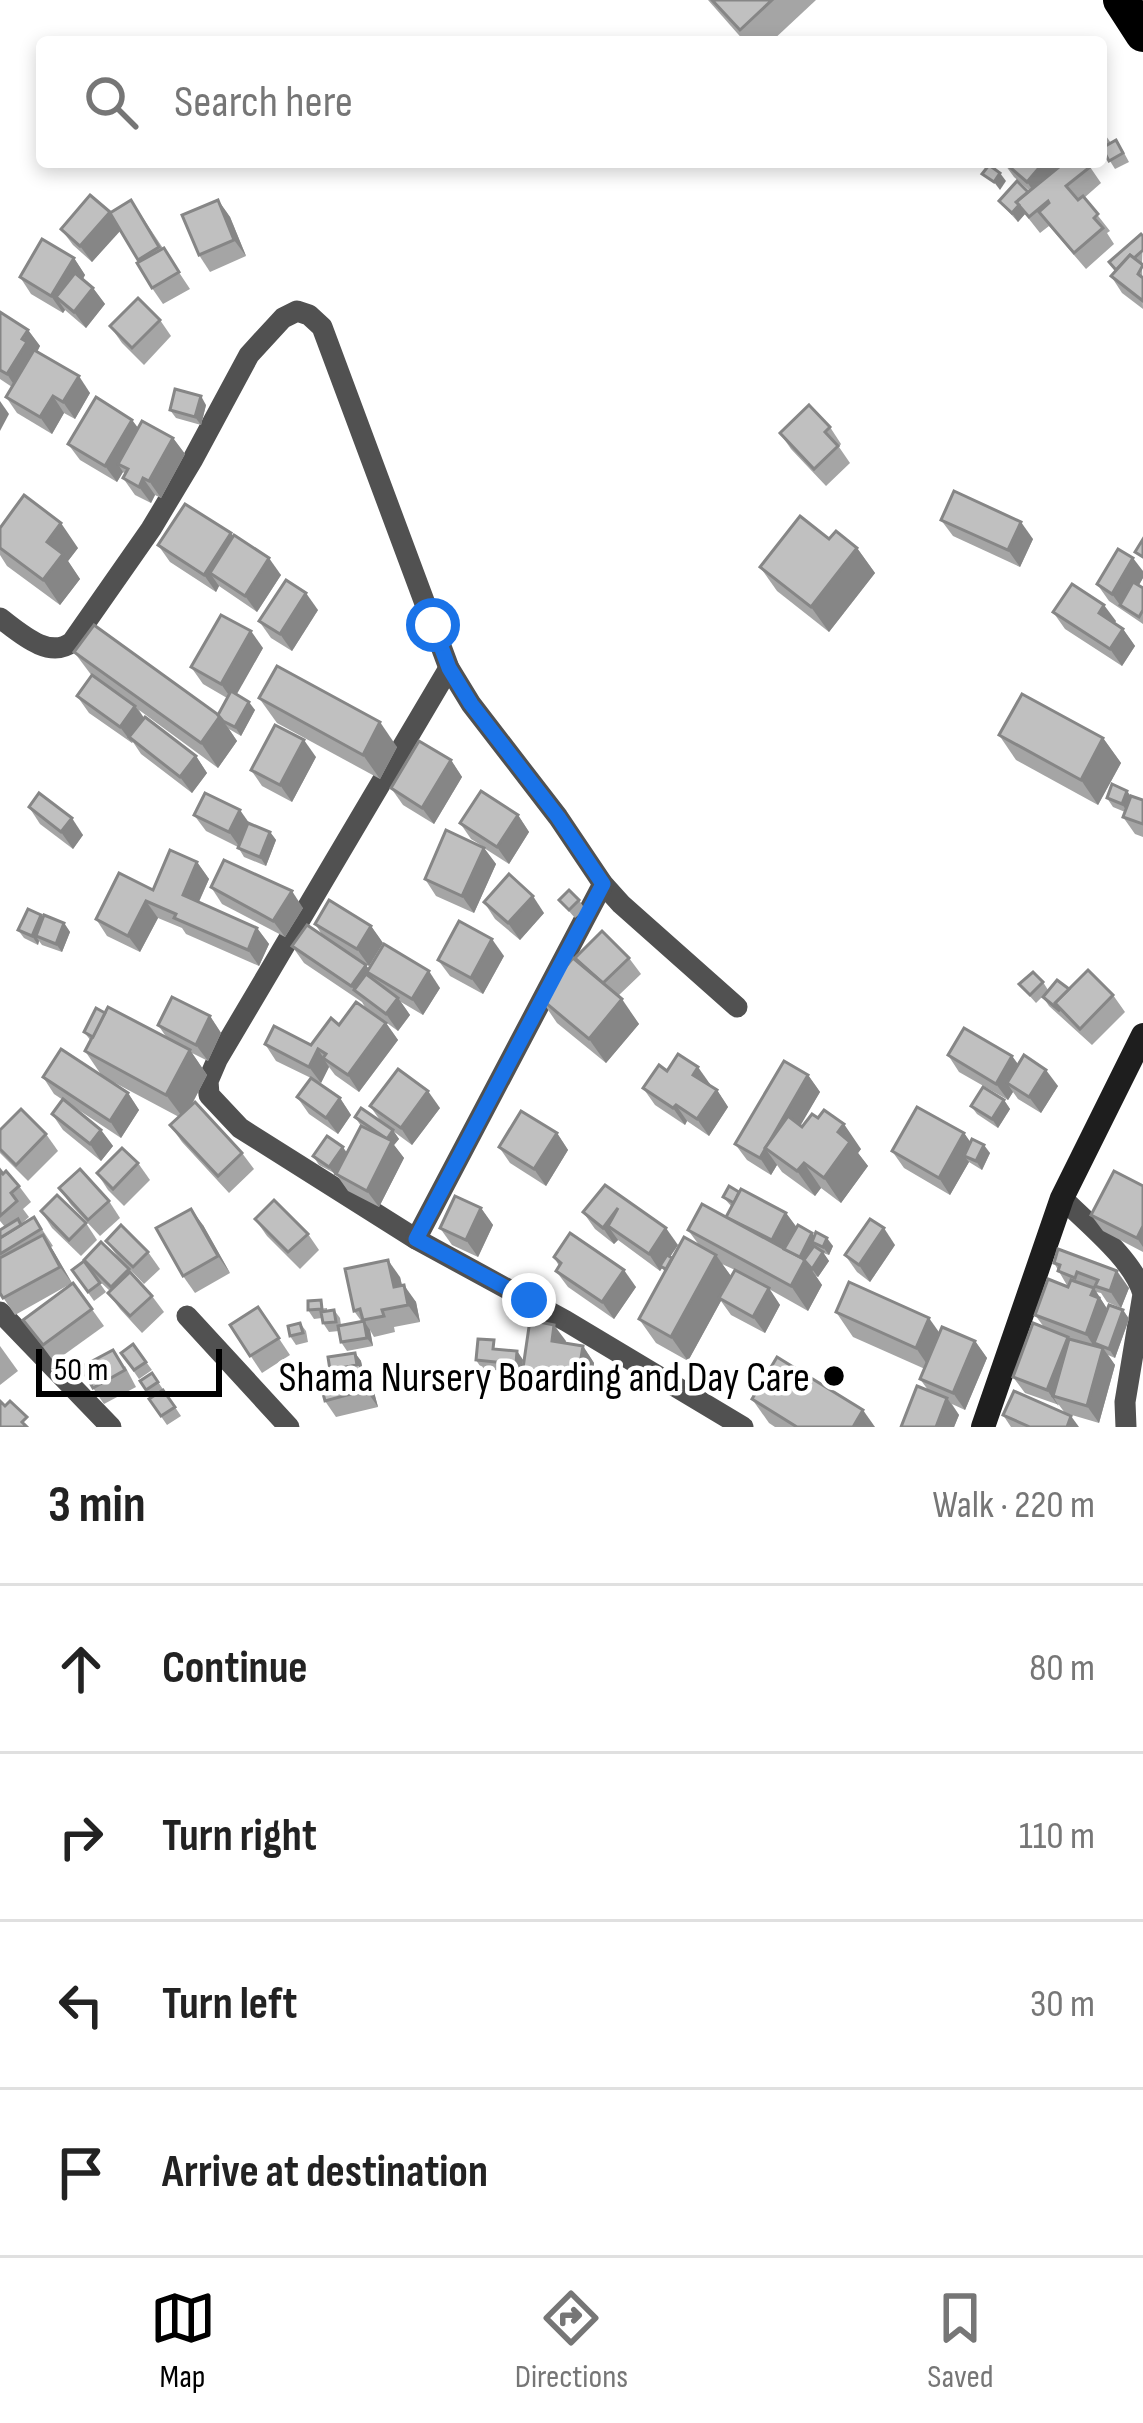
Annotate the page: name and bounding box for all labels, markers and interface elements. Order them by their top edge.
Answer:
search box [36,36,1107,168]
icon: search [78,69,144,135]
text: Search here [174,75,353,130]
route start [406,598,460,652]
route end [502,1273,556,1327]
scale bar [36,1343,222,1396]
text: 50 m [54,1350,108,1390]
place label: Shama Nursery Boarding and Day Care [278,1353,810,1404]
marker: Shama Nursery Boarding and Day Care [821,1363,847,1389]
text: 3 min [48,1475,146,1536]
text: Walk · 220 m [933,1482,1095,1529]
icon: ahead [48,1636,114,1702]
text: Continue [162,1641,308,1696]
text: 80 m [1029,1645,1095,1692]
icon: right [48,1804,114,1870]
text: Turn right [162,1809,317,1864]
text: 110 m [1019,1813,1095,1860]
icon: left [48,1972,114,2038]
text: Turn left [162,1977,297,2032]
text: 30 m [1030,1981,1095,2028]
icon: arrive [48,2140,114,2206]
text: Arrive at destination [162,2145,488,2200]
tab: Map [150,2285,216,2397]
tab: Directions [515,2285,628,2397]
tab: Saved [927,2285,993,2397]

